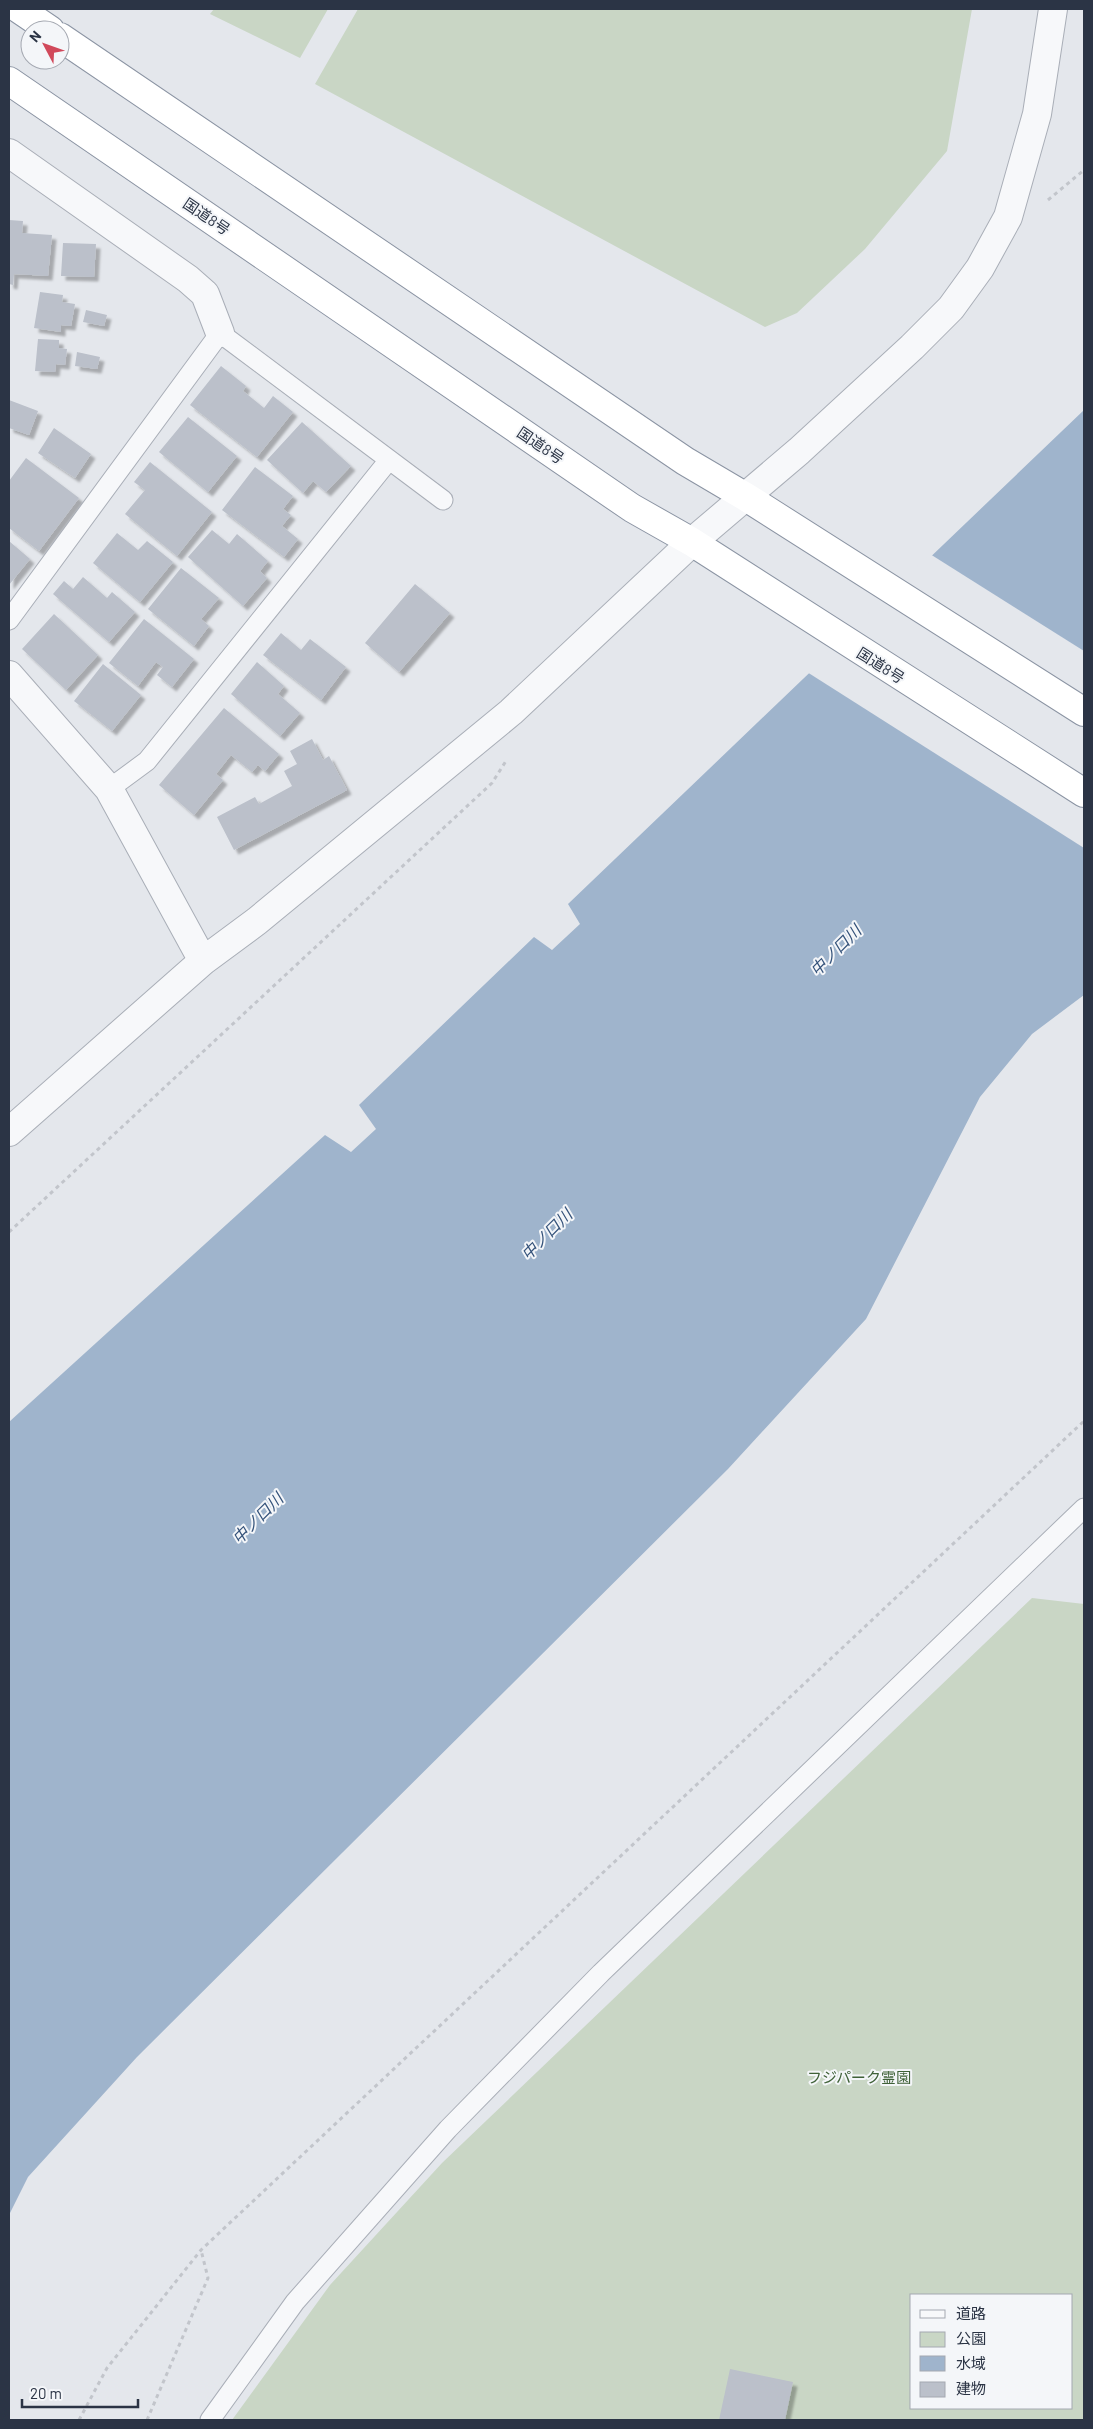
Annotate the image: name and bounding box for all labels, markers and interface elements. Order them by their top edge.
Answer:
north arrow [20,20,70,70]
text: N [25,27,44,45]
street label: 国道8号 [180,194,234,238]
street label: 国道8号 [514,423,568,467]
street label: 国道8号 [854,643,908,687]
water label: 中ノ口川 [806,919,866,979]
water label: 中ノ口川 [517,1203,577,1263]
water label: 中ノ口川 [228,1487,288,1547]
park label: フジパーク霊園 [807,2068,911,2086]
legend [910,2294,1073,2409]
text: 道路 [956,2304,986,2322]
text: 公園 [956,2329,986,2347]
text: 水域 [956,2354,986,2372]
scale bar [22,2376,139,2408]
text: 建物 [956,2379,986,2397]
text: 20 m [30,2384,62,2402]

